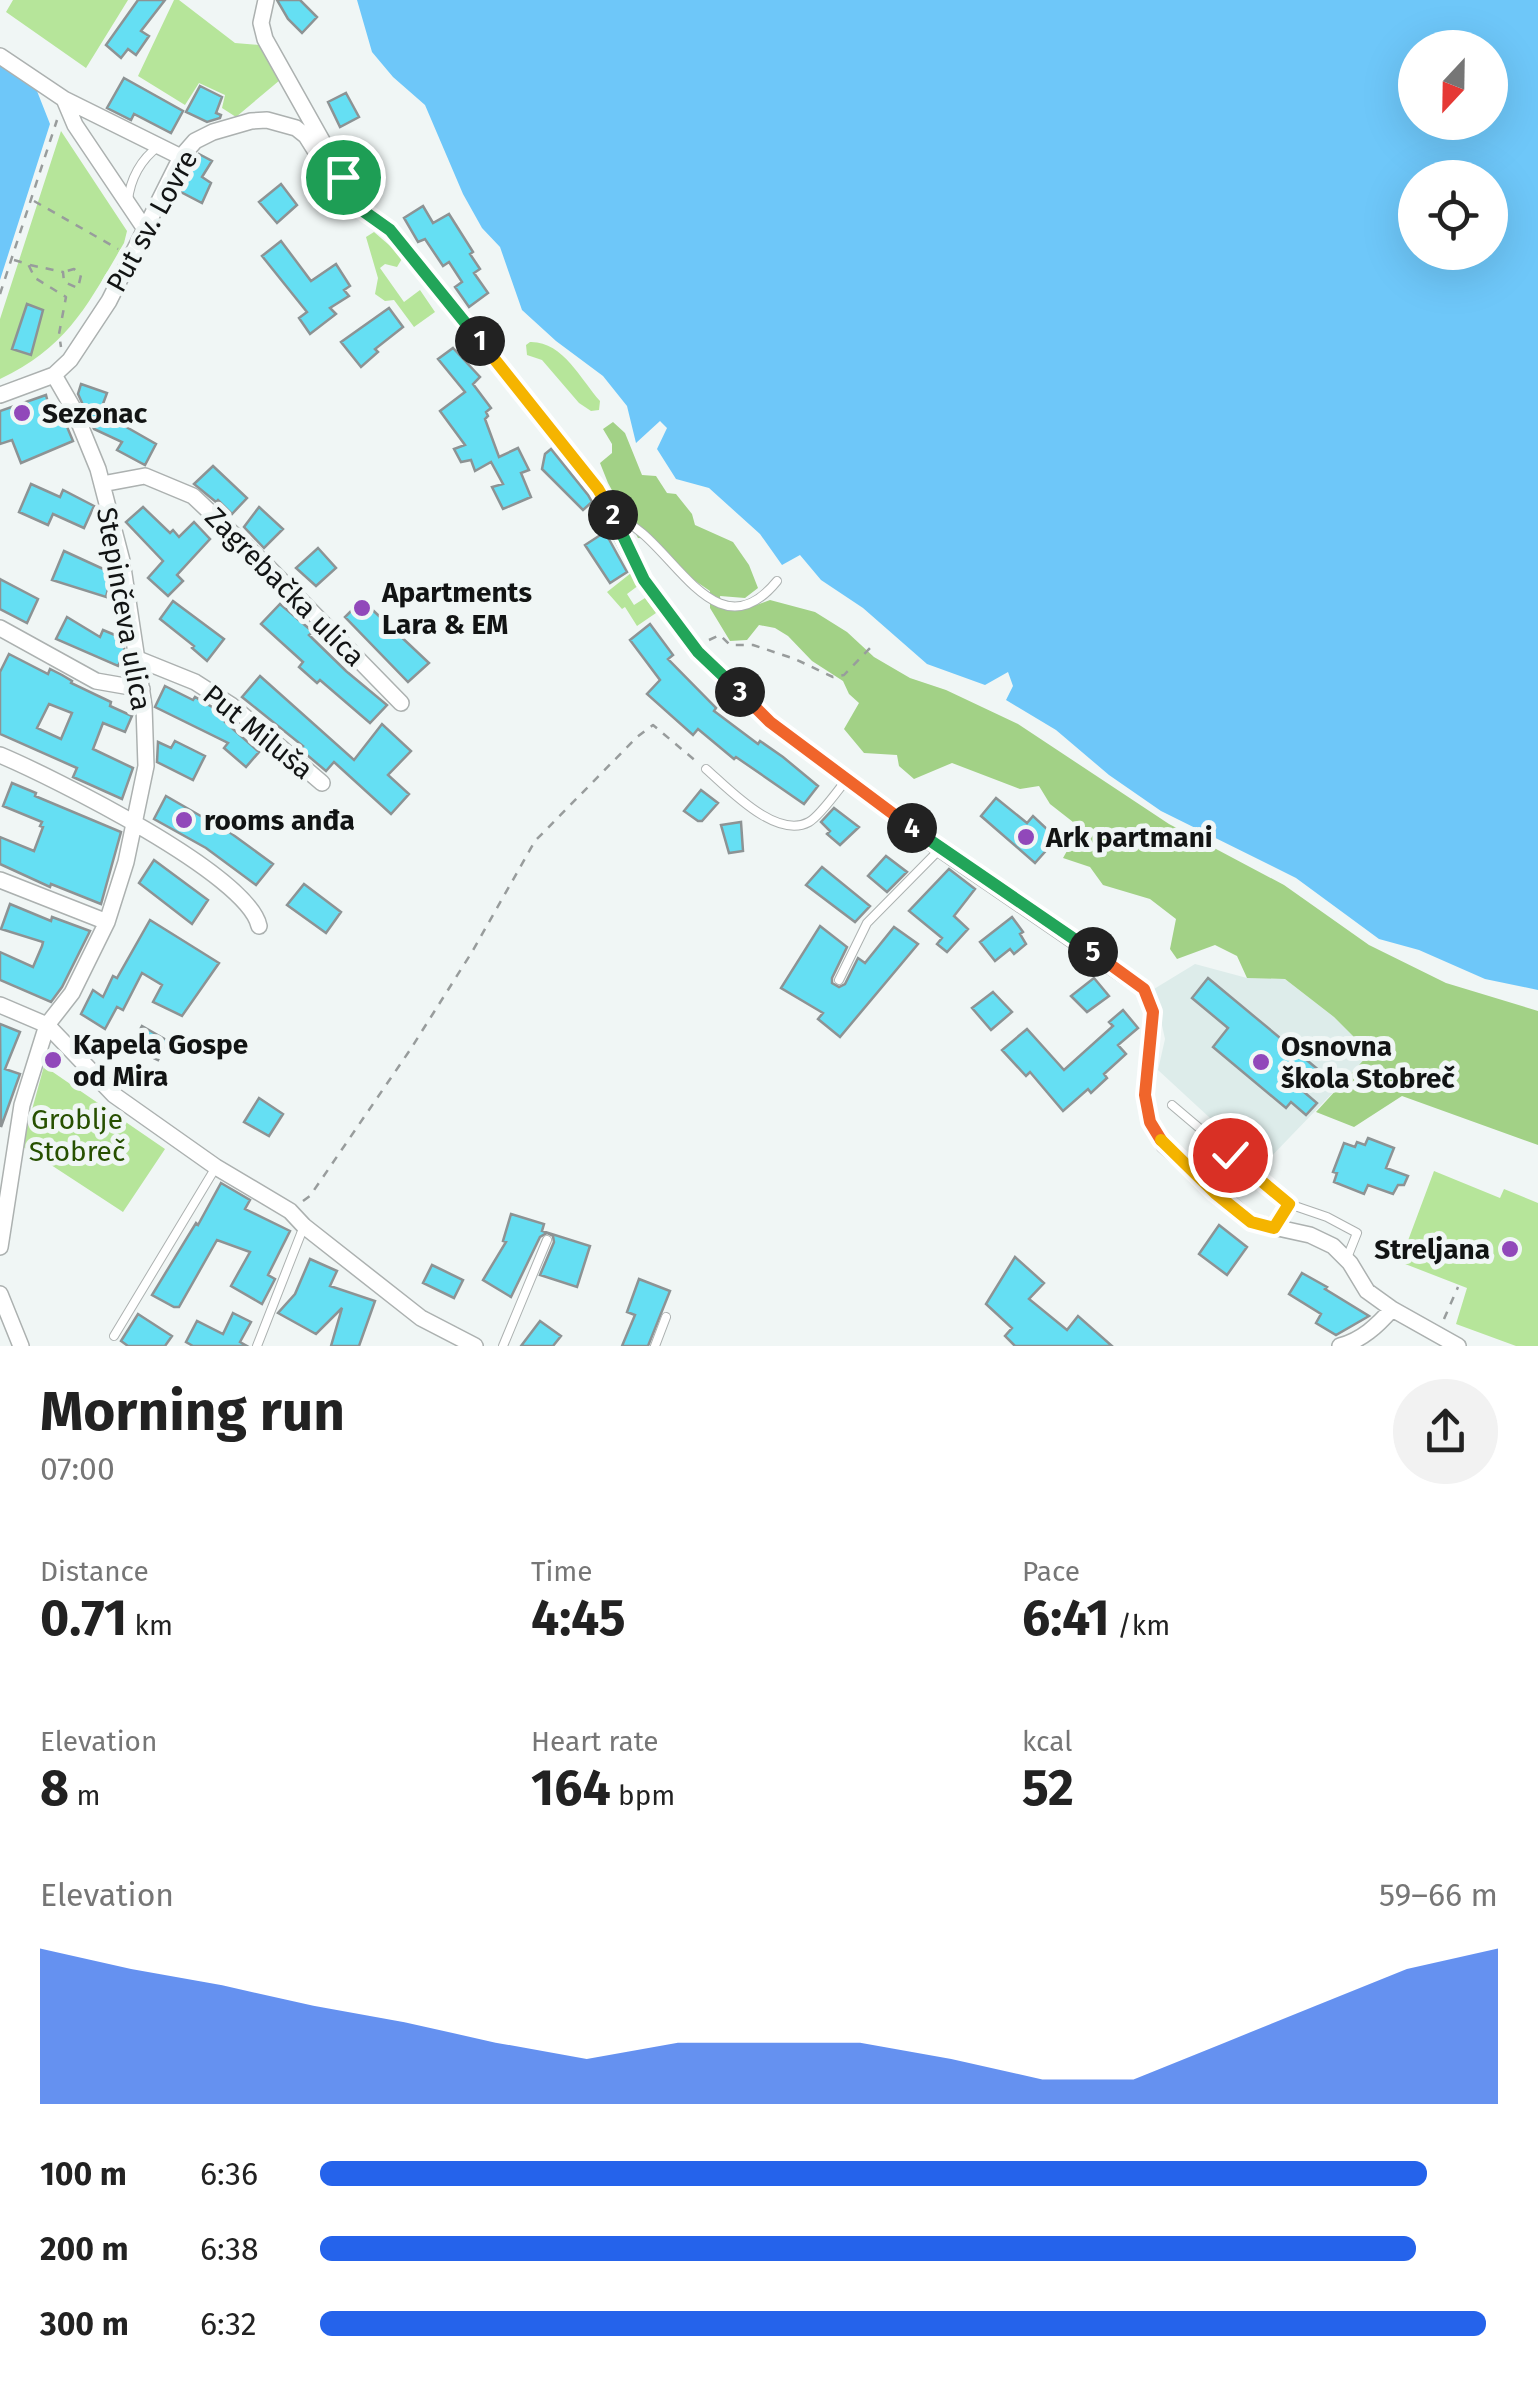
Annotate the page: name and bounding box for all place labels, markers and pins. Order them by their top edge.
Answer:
pin [301,135,386,220]
pin: 1 [455,316,505,366]
place label: Sezonac [42,397,148,430]
marker: Sezonac [11,402,33,424]
pin: 2 [588,490,638,540]
place label: Apartments Lara & EM [381,576,532,641]
marker: Apartments Lara & EM [351,597,373,619]
pin: 3 [715,667,765,717]
pin: 4 [887,803,937,853]
place label: rooms anđa [204,804,355,837]
marker: rooms anđa [173,809,195,831]
place label: Ark partmani [1045,821,1213,854]
marker: Ark partmani [1015,826,1037,848]
pin: 5 [1068,927,1118,977]
place label: Kapela Gospe od Mira [73,1028,248,1093]
place label: Osnovna škola Stobreč [1281,1030,1455,1095]
marker: Kapela Gospe od Mira [42,1049,64,1071]
marker: Osnovna škola Stobreč [1250,1051,1272,1073]
pin [1188,1113,1273,1198]
place label: Streljana [1374,1233,1490,1266]
marker: Streljana [1499,1238,1521,1260]

